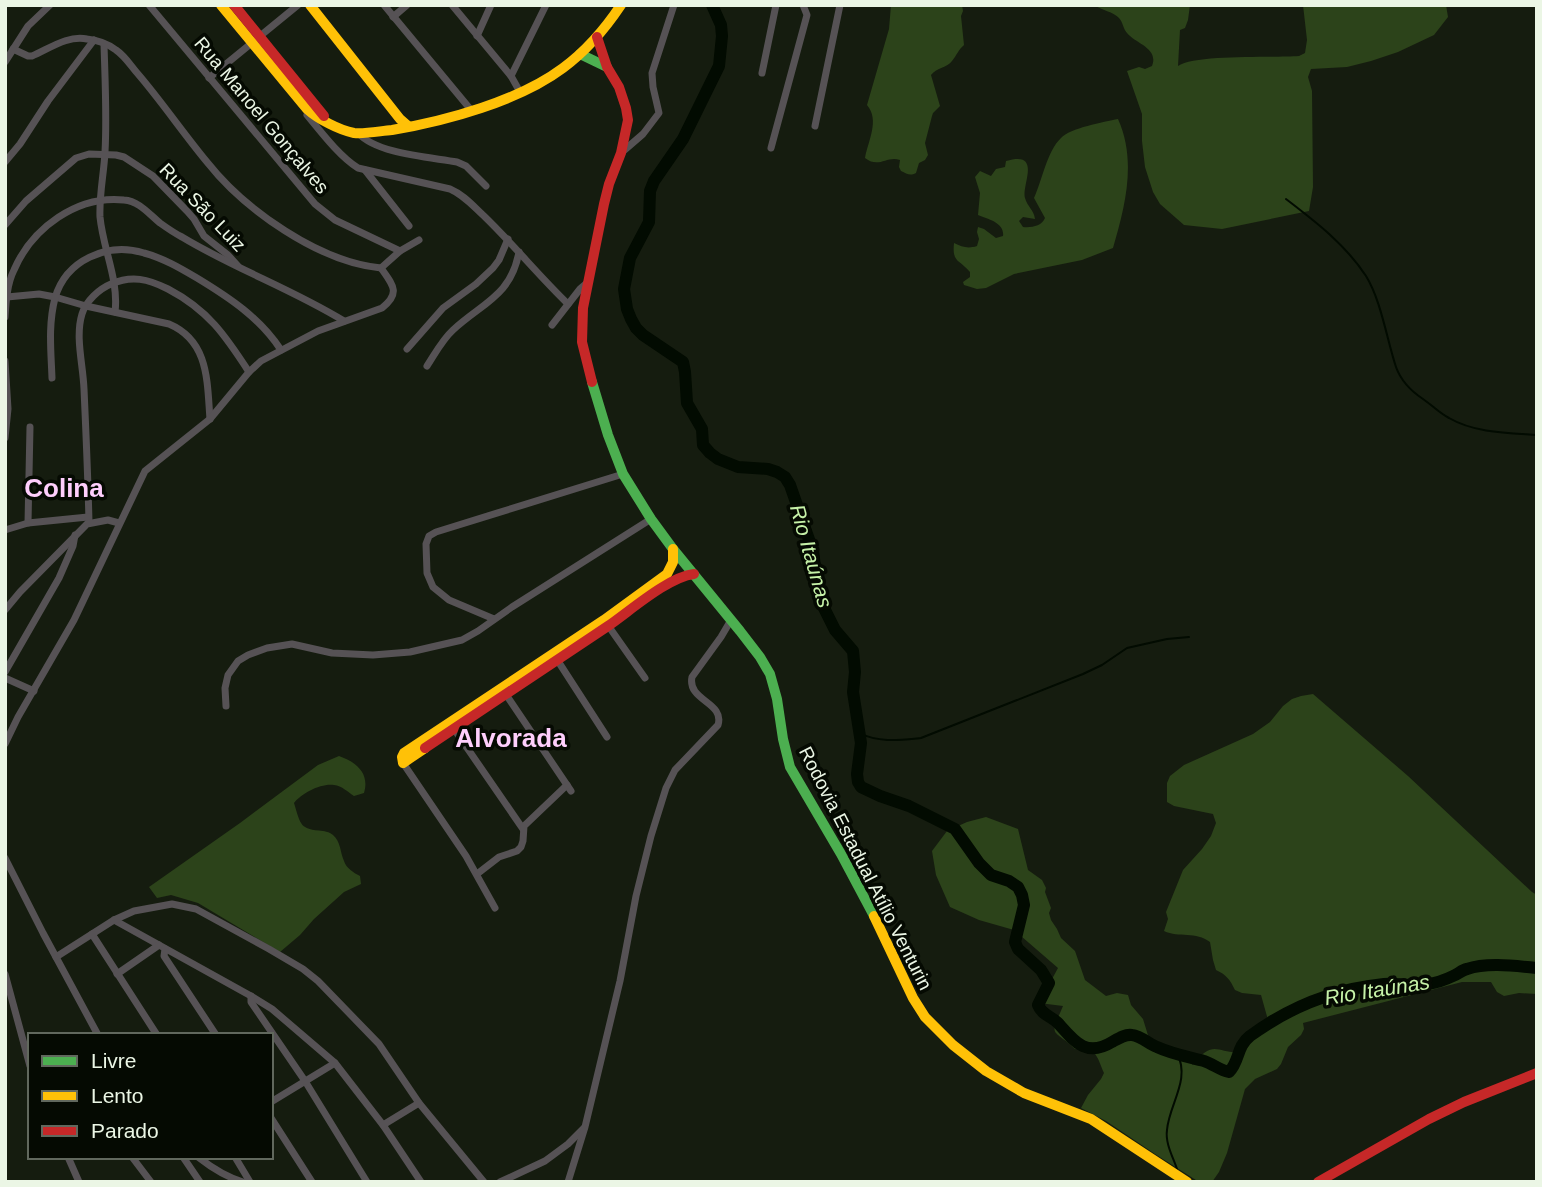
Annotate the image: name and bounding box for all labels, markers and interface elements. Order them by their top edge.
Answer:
street label: Rua Manoel Gonçalves [190,33,333,198]
street label: Rua São Luiz [155,159,250,256]
district label: Colina [24,473,104,503]
water label: Rio Itaúnas [786,502,837,611]
district label: Alvorada [455,723,567,753]
street label: Rodovia Estadual Atílio Venturin [795,743,936,993]
water label: Rio Itaúnas [1323,970,1432,1009]
legend [28,1033,273,1159]
text: Livre [91,1049,137,1072]
text: Lento [91,1084,144,1107]
text: Parado [91,1119,159,1142]

